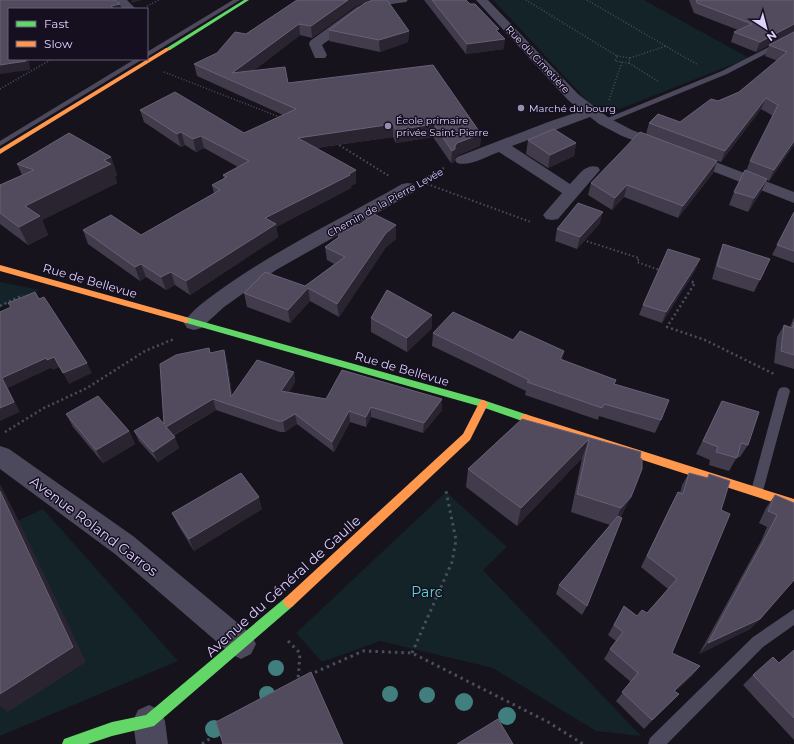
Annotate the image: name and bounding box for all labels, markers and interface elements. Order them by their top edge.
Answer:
legend [8,8,148,60]
north arrow [746,8,786,48]
text: Fast [44,16,69,31]
street label: Rue du Cimetière [503,23,572,96]
text: N [764,28,780,44]
text: Slow [44,36,73,51]
place label: Marché du bourg [529,102,616,115]
marker: Marché du bourg [516,103,526,113]
place label: École primaire privée Saint-Pierre [396,114,488,139]
marker: École primaire privée Saint-Pierre [383,121,393,131]
street label: Chemin de la Pierre Levée [325,165,446,240]
street label: Rue de Bellevue [41,260,139,301]
street label: Rue de Bellevue [353,348,451,389]
street label: Avenue Roland Garros [26,472,162,580]
street label: Avenue du Général de Gaulle [202,511,364,661]
park label: Parc [411,583,443,601]

